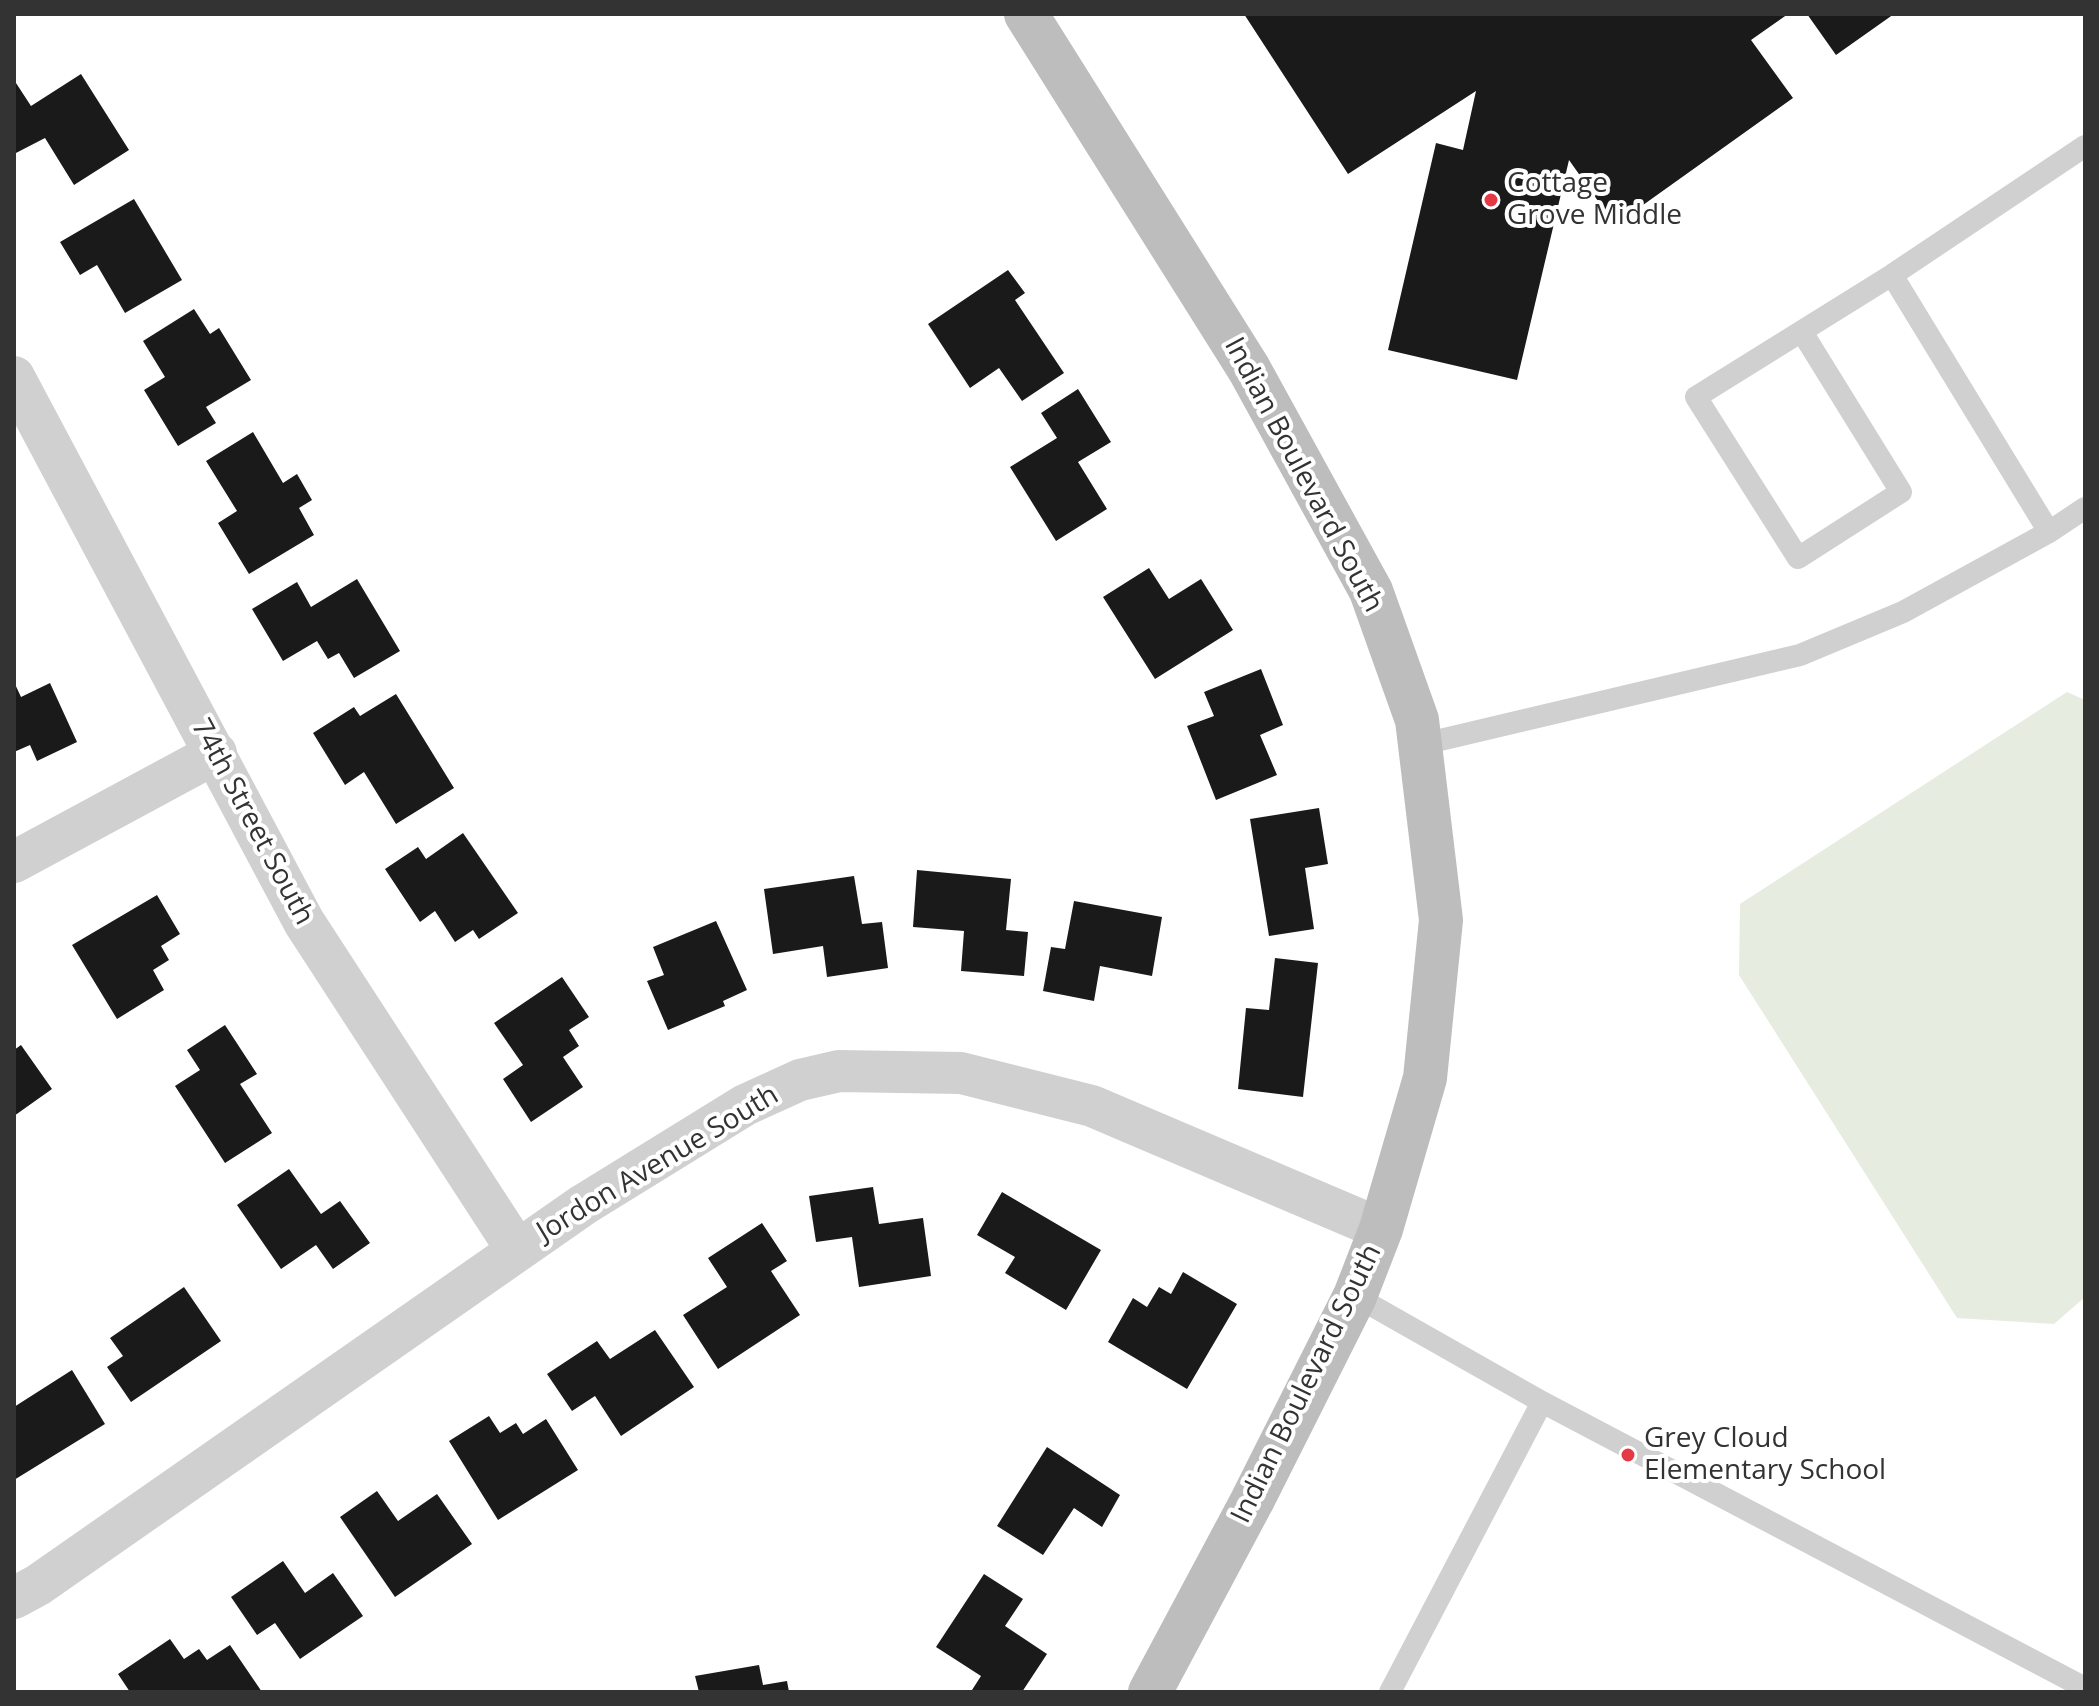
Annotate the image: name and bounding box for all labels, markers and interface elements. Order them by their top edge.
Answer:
place label: Cottage Grove Middle [1507,167,1682,233]
marker: Cottage Grove Middle [1482,191,1500,209]
street label: Indian Boulevard South [1216,332,1390,618]
street label: 74th Street South [184,713,320,931]
street label: Jordon Avenue South [531,1079,785,1249]
street label: Indian Boulevard South [1225,1239,1389,1529]
place label: Grey Cloud Elementary School [1644,1422,1886,1488]
marker: Grey Cloud Elementary School [1619,1446,1637,1464]

